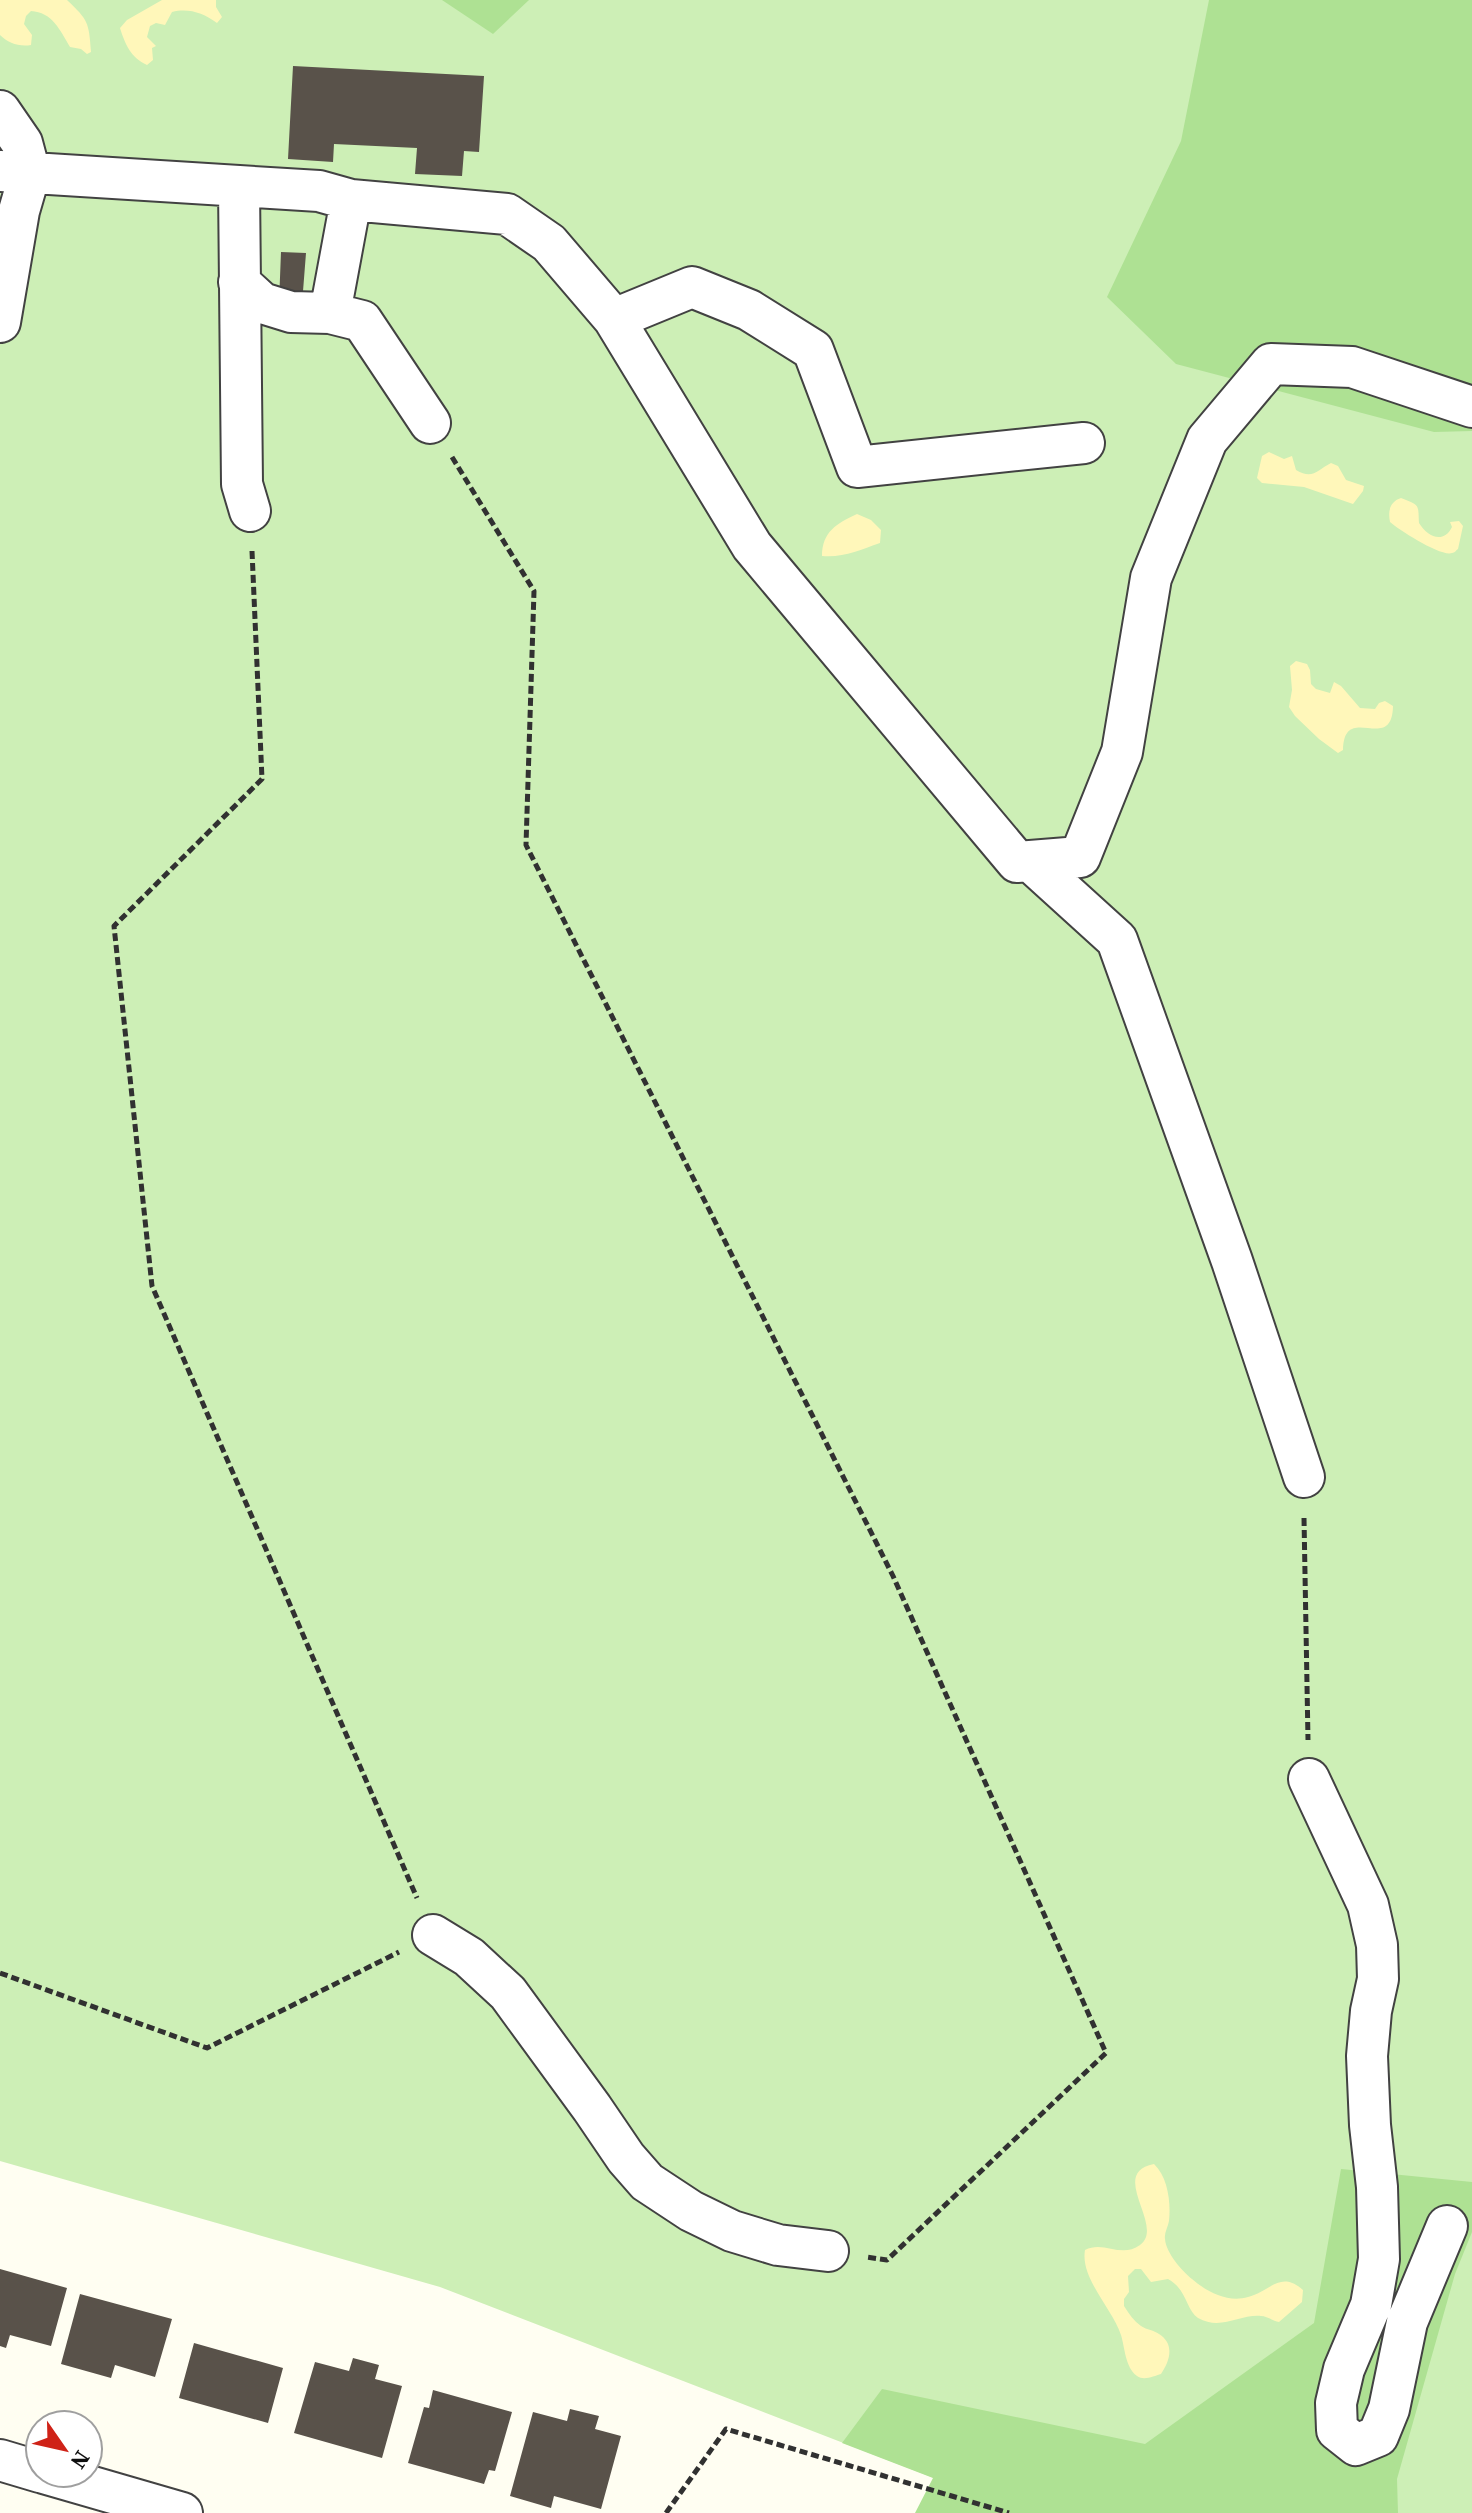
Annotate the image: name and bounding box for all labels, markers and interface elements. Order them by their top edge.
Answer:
north arrow [24,2409,104,2489]
text: N [64,2445,97,2475]

